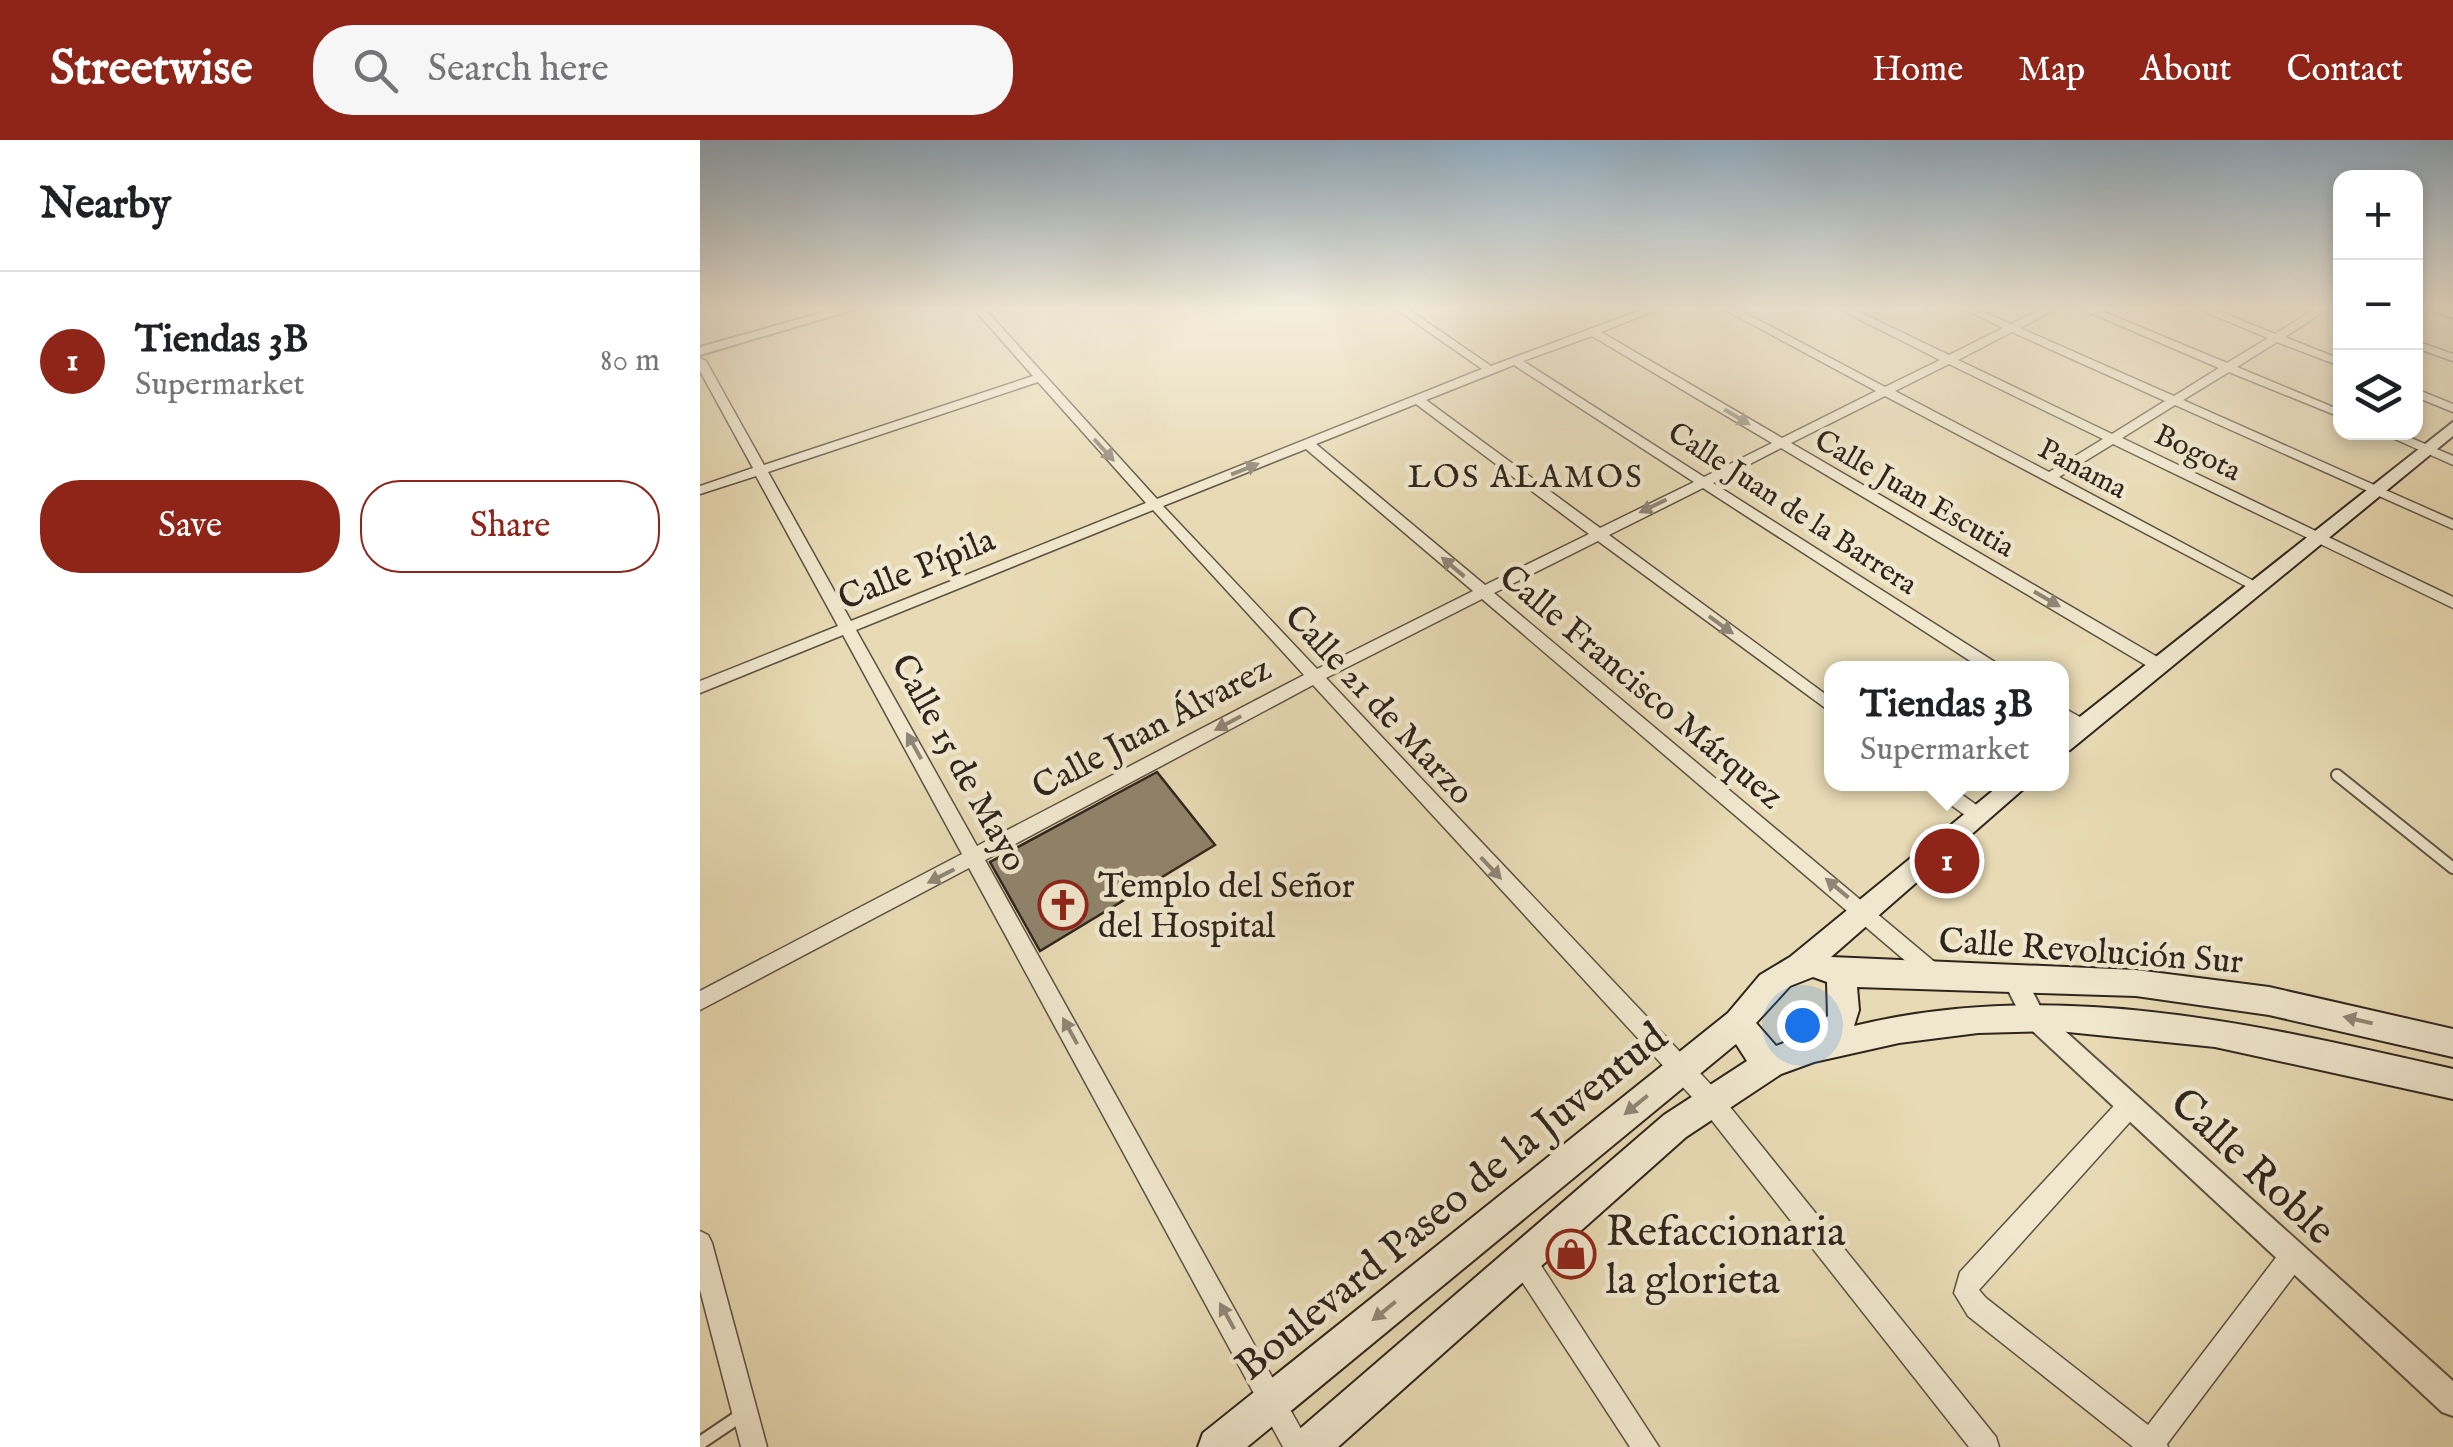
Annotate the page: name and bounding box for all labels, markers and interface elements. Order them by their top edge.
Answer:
search box [313,25,1013,115]
text: Streetwise [50,40,253,100]
icon: search [348,43,403,98]
text: Search here [428,46,609,94]
text: Home [1872,48,1963,93]
text: Map [2018,48,2085,93]
text: About [2140,48,2232,93]
text: Contact [2287,48,2403,93]
map controls [2333,170,2423,440]
button: + [2333,170,2423,260]
text: Nearby [40,179,171,232]
button: − [2333,260,2423,350]
text: Tiendas 3B [135,317,308,365]
text: 1 [67,341,78,382]
text: 80 m [600,341,660,382]
button: layers [2333,350,2423,440]
text: Supermarket [135,365,305,406]
one-way arrow [1723,408,1751,425]
street label: Calle Juan de la Barrera [1660,415,1924,605]
street label: Bogota [2148,417,2247,491]
street label: Calle Juan Escutia [1807,422,2021,567]
street label: Panama [2031,431,2133,509]
one-way arrow [1092,438,1115,462]
district label: LOS ALAMOS [1408,458,1644,499]
one-way arrow [1231,461,1261,477]
button: Save [40,480,340,573]
button: Share [360,480,660,573]
one-way arrow [1638,497,1667,514]
street label: Calle Pípila [832,518,1003,622]
street label: Calle Francisco Márquez [1489,556,1792,820]
one-way arrow [1441,557,1466,578]
one-way arrow [2033,591,2062,608]
street label: Calle 21 de Marzo [1274,596,1483,815]
one-way arrow [1708,615,1734,635]
street label: Calle Juan Álvarez [1024,646,1279,811]
street label: Calle 15 de Mayo [880,647,1036,880]
popup [1824,661,2069,791]
text: Tiendas 3B [1860,682,2033,730]
one-way arrow [1214,714,1243,731]
text: Supermarket [1860,730,2030,771]
one-way arrow [906,732,923,761]
pin: 1 [1914,824,1980,898]
one-way arrow [1479,856,1502,880]
place label: Templo del Señor del Hospital [1098,865,1355,950]
one-way arrow [927,867,956,884]
one-way arrow [1824,878,1849,899]
church icon: Templo del Señor del Hospital [1037,879,1089,931]
street label: Calle Revolución Sur [1937,919,2245,986]
your location [1777,1000,1828,1051]
street label: Boulevard Paseo de la Juventud [1226,1012,1679,1393]
one-way arrow [2342,1012,2373,1027]
one-way arrow [1062,1017,1079,1046]
street label: Calle Roble [2158,1078,2345,1257]
one-way arrow [1623,1094,1648,1115]
place label: Refaccionaria la glorieta [1606,1207,1846,1308]
shop icon: Refaccionaria la glorieta [1545,1228,1597,1280]
one-way arrow [1372,1300,1397,1321]
one-way arrow [1218,1302,1236,1330]

